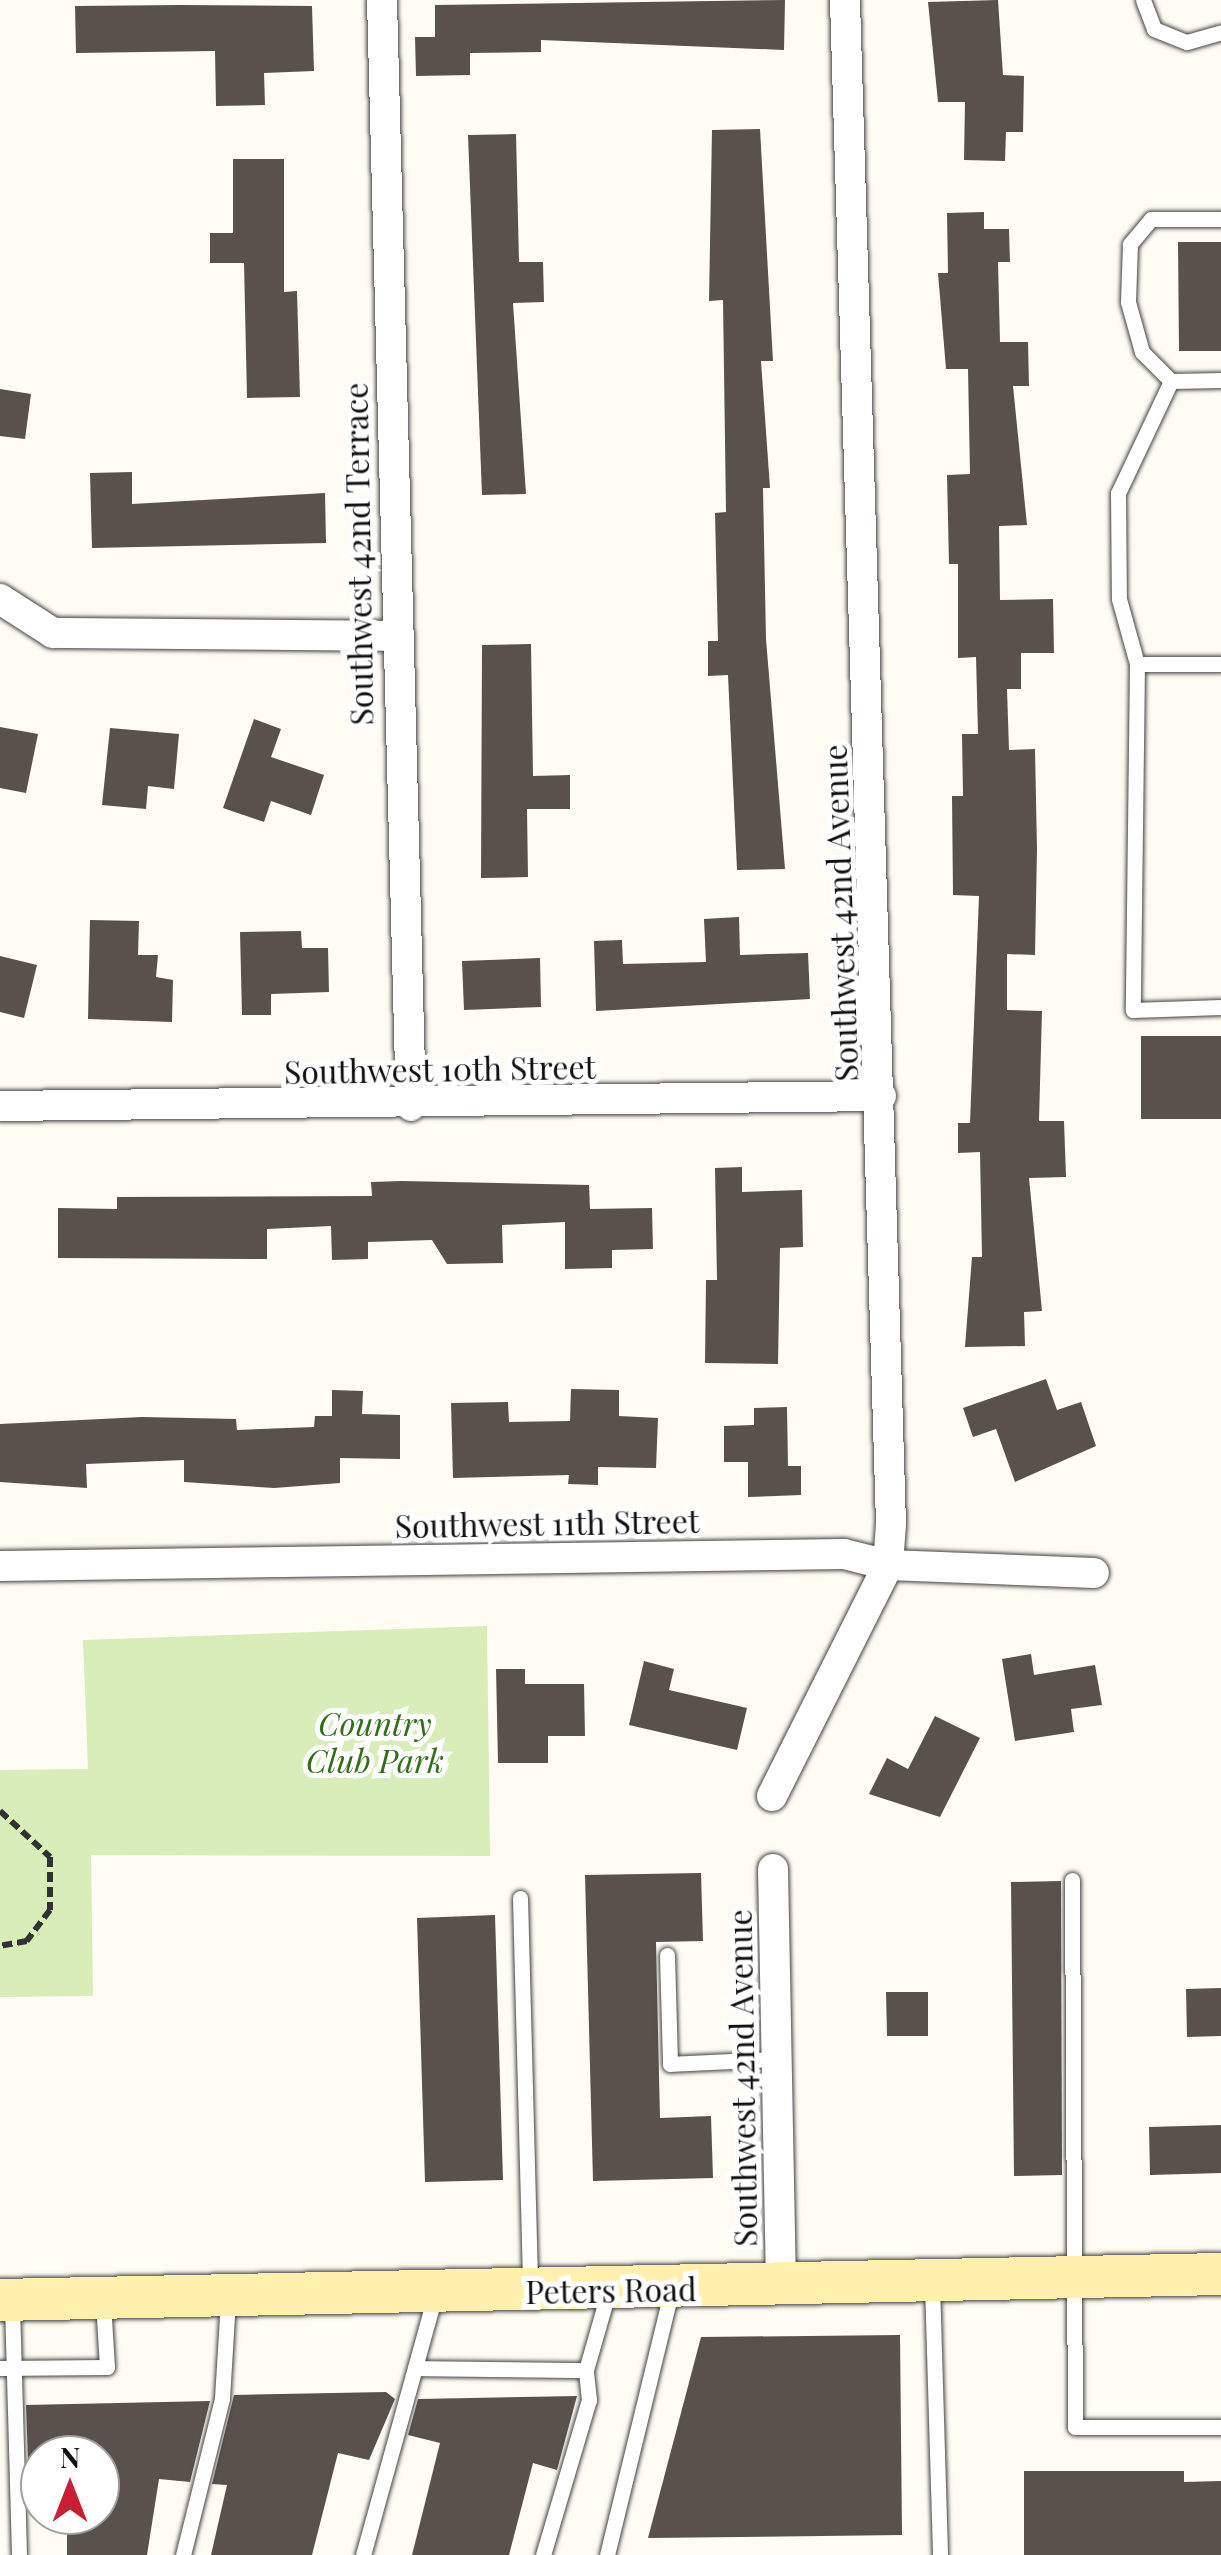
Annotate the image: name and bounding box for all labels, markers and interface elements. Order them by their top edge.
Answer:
street label: Southwest 42nd Terrace [336,381,380,727]
street label: Southwest 42nd Avenue [815,743,865,1083]
street label: Southwest 10th Street [283,1047,597,1091]
street label: Southwest 11th Street [394,1501,700,1545]
park label: Country Club Park [306,1705,444,1780]
street label: Southwest 42nd Avenue [720,1908,764,2248]
street label: Peters Road [525,2269,697,2311]
north arrow [20,2435,120,2535]
text: N [60,2438,80,2475]

